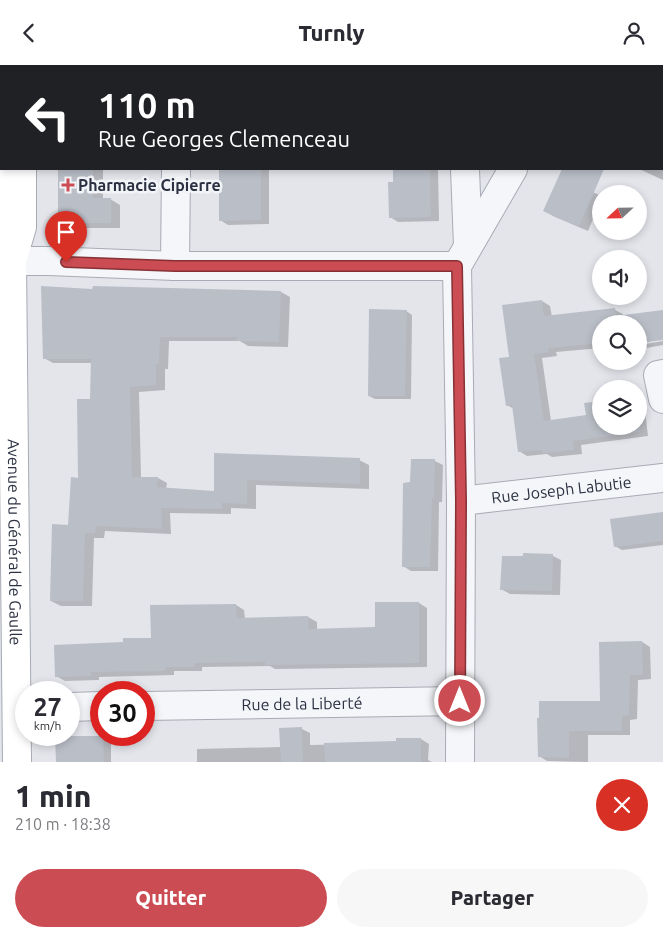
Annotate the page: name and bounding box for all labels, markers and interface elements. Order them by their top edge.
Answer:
icon: back [15,19,43,47]
icon: person [620,19,648,47]
text: Turnly [299,20,364,45]
icon: left [15,85,80,150]
text: 110 m [98,85,196,125]
text: Rue Georges Clemenceau [98,126,350,151]
place label: Pharmacie Cipierre [78,176,221,194]
marker: Pharmacie Cipierre [62,179,74,191]
north arrow [592,185,648,240]
map controls [592,185,647,435]
pin [45,211,87,262]
icon: arrive [52,218,80,246]
button: sound [592,250,647,305]
button: search [592,315,647,370]
button: layers [592,380,647,435]
street label: Avenue du Général de Gaulle [5,439,25,645]
street label: Rue Joseph Labutie [490,473,632,506]
position arrow [433,674,485,726]
speed limit sign: 30 [90,681,155,746]
text: 27 [33,693,62,721]
street label: Rue de la Liberté [241,694,363,713]
text: km/h [34,719,61,732]
text: 1 min [15,779,91,813]
button: close [596,779,648,831]
text: 210 m · 18:38 [15,815,111,833]
button: Quitter [15,869,327,927]
button: Partager [337,869,648,927]

